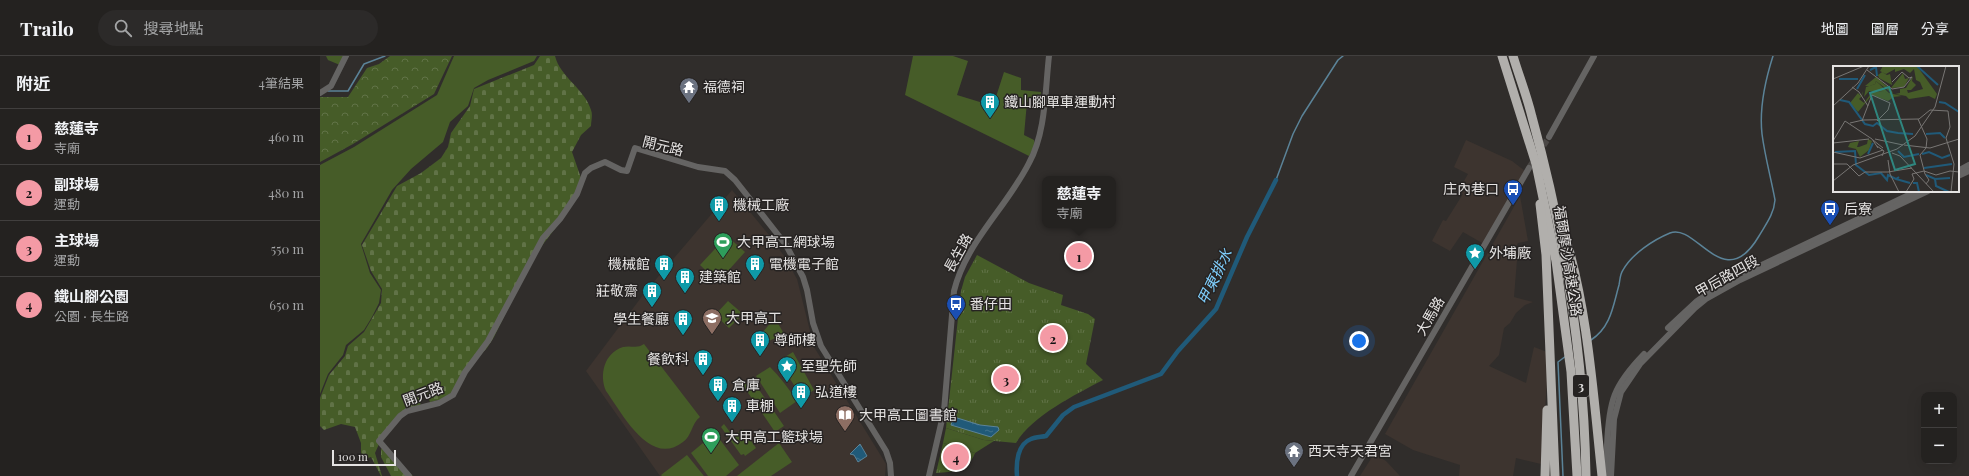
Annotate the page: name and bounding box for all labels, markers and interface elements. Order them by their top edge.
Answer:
search box [98,10,378,46]
text: Trailo [20,15,74,41]
icon: search [112,17,134,39]
text: 搜尋地點 [144,18,204,38]
text: 地圖 [1821,19,1849,38]
text: 圖層 [1871,19,1899,38]
text: 分享 [1921,19,1949,38]
inset map [1833,66,1959,192]
text: 附近 [16,72,50,94]
text: 4筆結果 [259,74,304,91]
temple icon: 福德祠 [678,76,700,104]
place label: 福德祠 [703,77,745,96]
building icon: 鐵山腳單車運動村 [979,91,1001,119]
place label: 鐵山腳單車運動村 [1004,92,1116,111]
text: 慈蓮寺 [54,118,99,138]
text: 1 [27,128,31,145]
text: 460 m [268,128,304,145]
street label: 開元路 [640,131,686,160]
text: 寺廟 [54,139,80,156]
text: 副球場 [54,174,99,194]
popup [1042,176,1116,228]
bus stop icon: 庄內巷口 [1502,178,1524,206]
place label: 庄內巷口 [1443,179,1499,198]
text: 慈蓮寺 [1056,183,1102,203]
text: 2 [26,184,32,201]
text: 480 m [268,184,304,201]
building icon: 機械工廠 [708,194,730,222]
text: 運動 [54,195,80,212]
place label: 機械工廠 [733,195,789,214]
bus stop icon: 后寮 [1819,198,1841,226]
place label: 后寮 [1844,199,1872,218]
text: 寺廟 [1056,204,1083,221]
street label: 福爾摩沙高速公路 [1550,204,1587,318]
text: 主球場 [54,230,99,250]
street label: 長生路 [939,230,976,276]
sports icon: 大甲高工網球場 [712,231,734,259]
place label: 大甲高工網球場 [737,232,835,251]
text: 3 [26,240,32,257]
text: 550 m [271,240,304,257]
pin: 1 [1066,241,1092,271]
place icon: 外埔廠 [1464,242,1486,270]
place label: 外埔廠 [1489,243,1531,262]
water label: 甲東排水 [1192,244,1237,308]
street label: 甲后路四段 [1692,250,1762,301]
text: 運動 [54,251,80,268]
building icon: 機械館 [653,253,675,281]
building icon: 電機電子館 [744,253,766,281]
place label: 機械館 [608,254,650,273]
place label: 電機電子館 [769,254,839,273]
building icon: 建築館 [674,266,696,294]
place label: 建築館 [699,267,741,286]
building icon: 莊敬齋 [641,280,663,308]
place label: 莊敬齋 [596,281,638,300]
text: 鐵山腳公園 [54,286,129,306]
bus stop icon: 番仔田 [945,293,967,321]
street label: 大馬路 [1411,293,1448,339]
place label: 番仔田 [970,294,1012,313]
text: 4 [26,296,32,313]
text: 650 m [269,296,304,313]
text: 公園 · 長生路 [54,307,129,324]
school or university icon: 大甲高工 [701,307,723,335]
building icon: 學生餐廳 [672,308,694,336]
place label: 大甲高工 [726,308,782,327]
place label: 學生餐廳 [613,309,669,328]
pin: 2 [1040,323,1066,353]
building icon: 尊師樓 [749,329,771,357]
place label: 尊師樓 [774,330,816,349]
your location [1349,331,1369,351]
building icon: 餐飲科 [692,348,714,376]
place label: 餐飲科 [647,349,689,368]
place icon: 至聖先師 [776,355,798,383]
place label: 至聖先師 [801,356,857,375]
pin: 3 [993,364,1019,394]
building icon: 倉庫 [707,374,729,402]
place label: 倉庫 [732,375,760,394]
road number: 3 [1573,375,1589,397]
street label: 開元路 [400,377,446,410]
building icon: 弘道樓 [790,381,812,409]
place label: 弘道樓 [815,382,857,401]
map controls [1921,392,1957,464]
button: + [1921,392,1957,428]
building icon: 車棚 [721,395,743,423]
place label: 車棚 [746,396,774,415]
library icon: 大甲高工圖書館 [834,404,856,432]
place label: 大甲高工圖書館 [859,405,957,424]
sports icon: 大甲高工籃球場 [700,426,722,454]
place label: 大甲高工籃球場 [725,427,823,446]
button: − [1921,428,1957,464]
temple icon: 西天寺天君宮 [1283,440,1305,468]
place label: 西天寺天君宮 [1308,441,1392,460]
pin: 4 [943,442,969,472]
scale bar [332,448,396,467]
text: 100 m [338,449,368,464]

